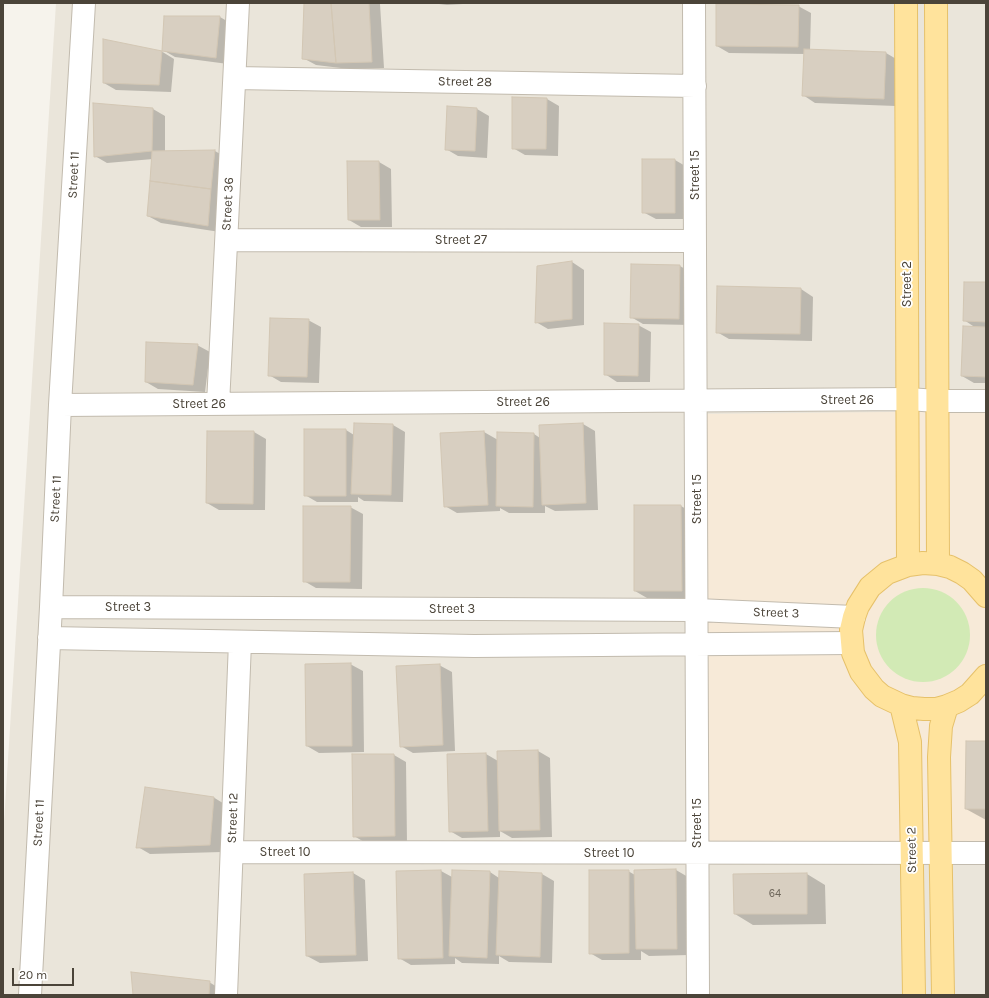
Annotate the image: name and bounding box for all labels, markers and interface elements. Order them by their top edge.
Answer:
street label: Street 28 [438,74,492,90]
street label: Street 15 [687,150,703,200]
street label: Street 11 [65,151,83,199]
street label: Street 36 [219,177,237,231]
street label: Street 27 [435,232,487,248]
street label: Street 2 [899,261,915,307]
street label: Street 26 [820,392,874,408]
street label: Street 26 [496,394,550,410]
street label: Street 26 [172,396,226,412]
street label: Street 15 [689,474,705,524]
street label: Street 11 [47,475,65,523]
street label: Street 3 [105,599,151,615]
street label: Street 3 [429,601,475,617]
street label: Street 3 [753,604,799,622]
street label: Street 12 [224,792,242,844]
street label: Street 15 [689,798,705,848]
street label: Street 11 [30,799,48,847]
street label: Street 2 [904,827,920,873]
street label: Street 10 [260,844,310,860]
street label: Street 10 [584,845,634,861]
house number: 64 [769,887,781,901]
scale bar [14,960,76,986]
text: 20 m [19,968,47,982]

